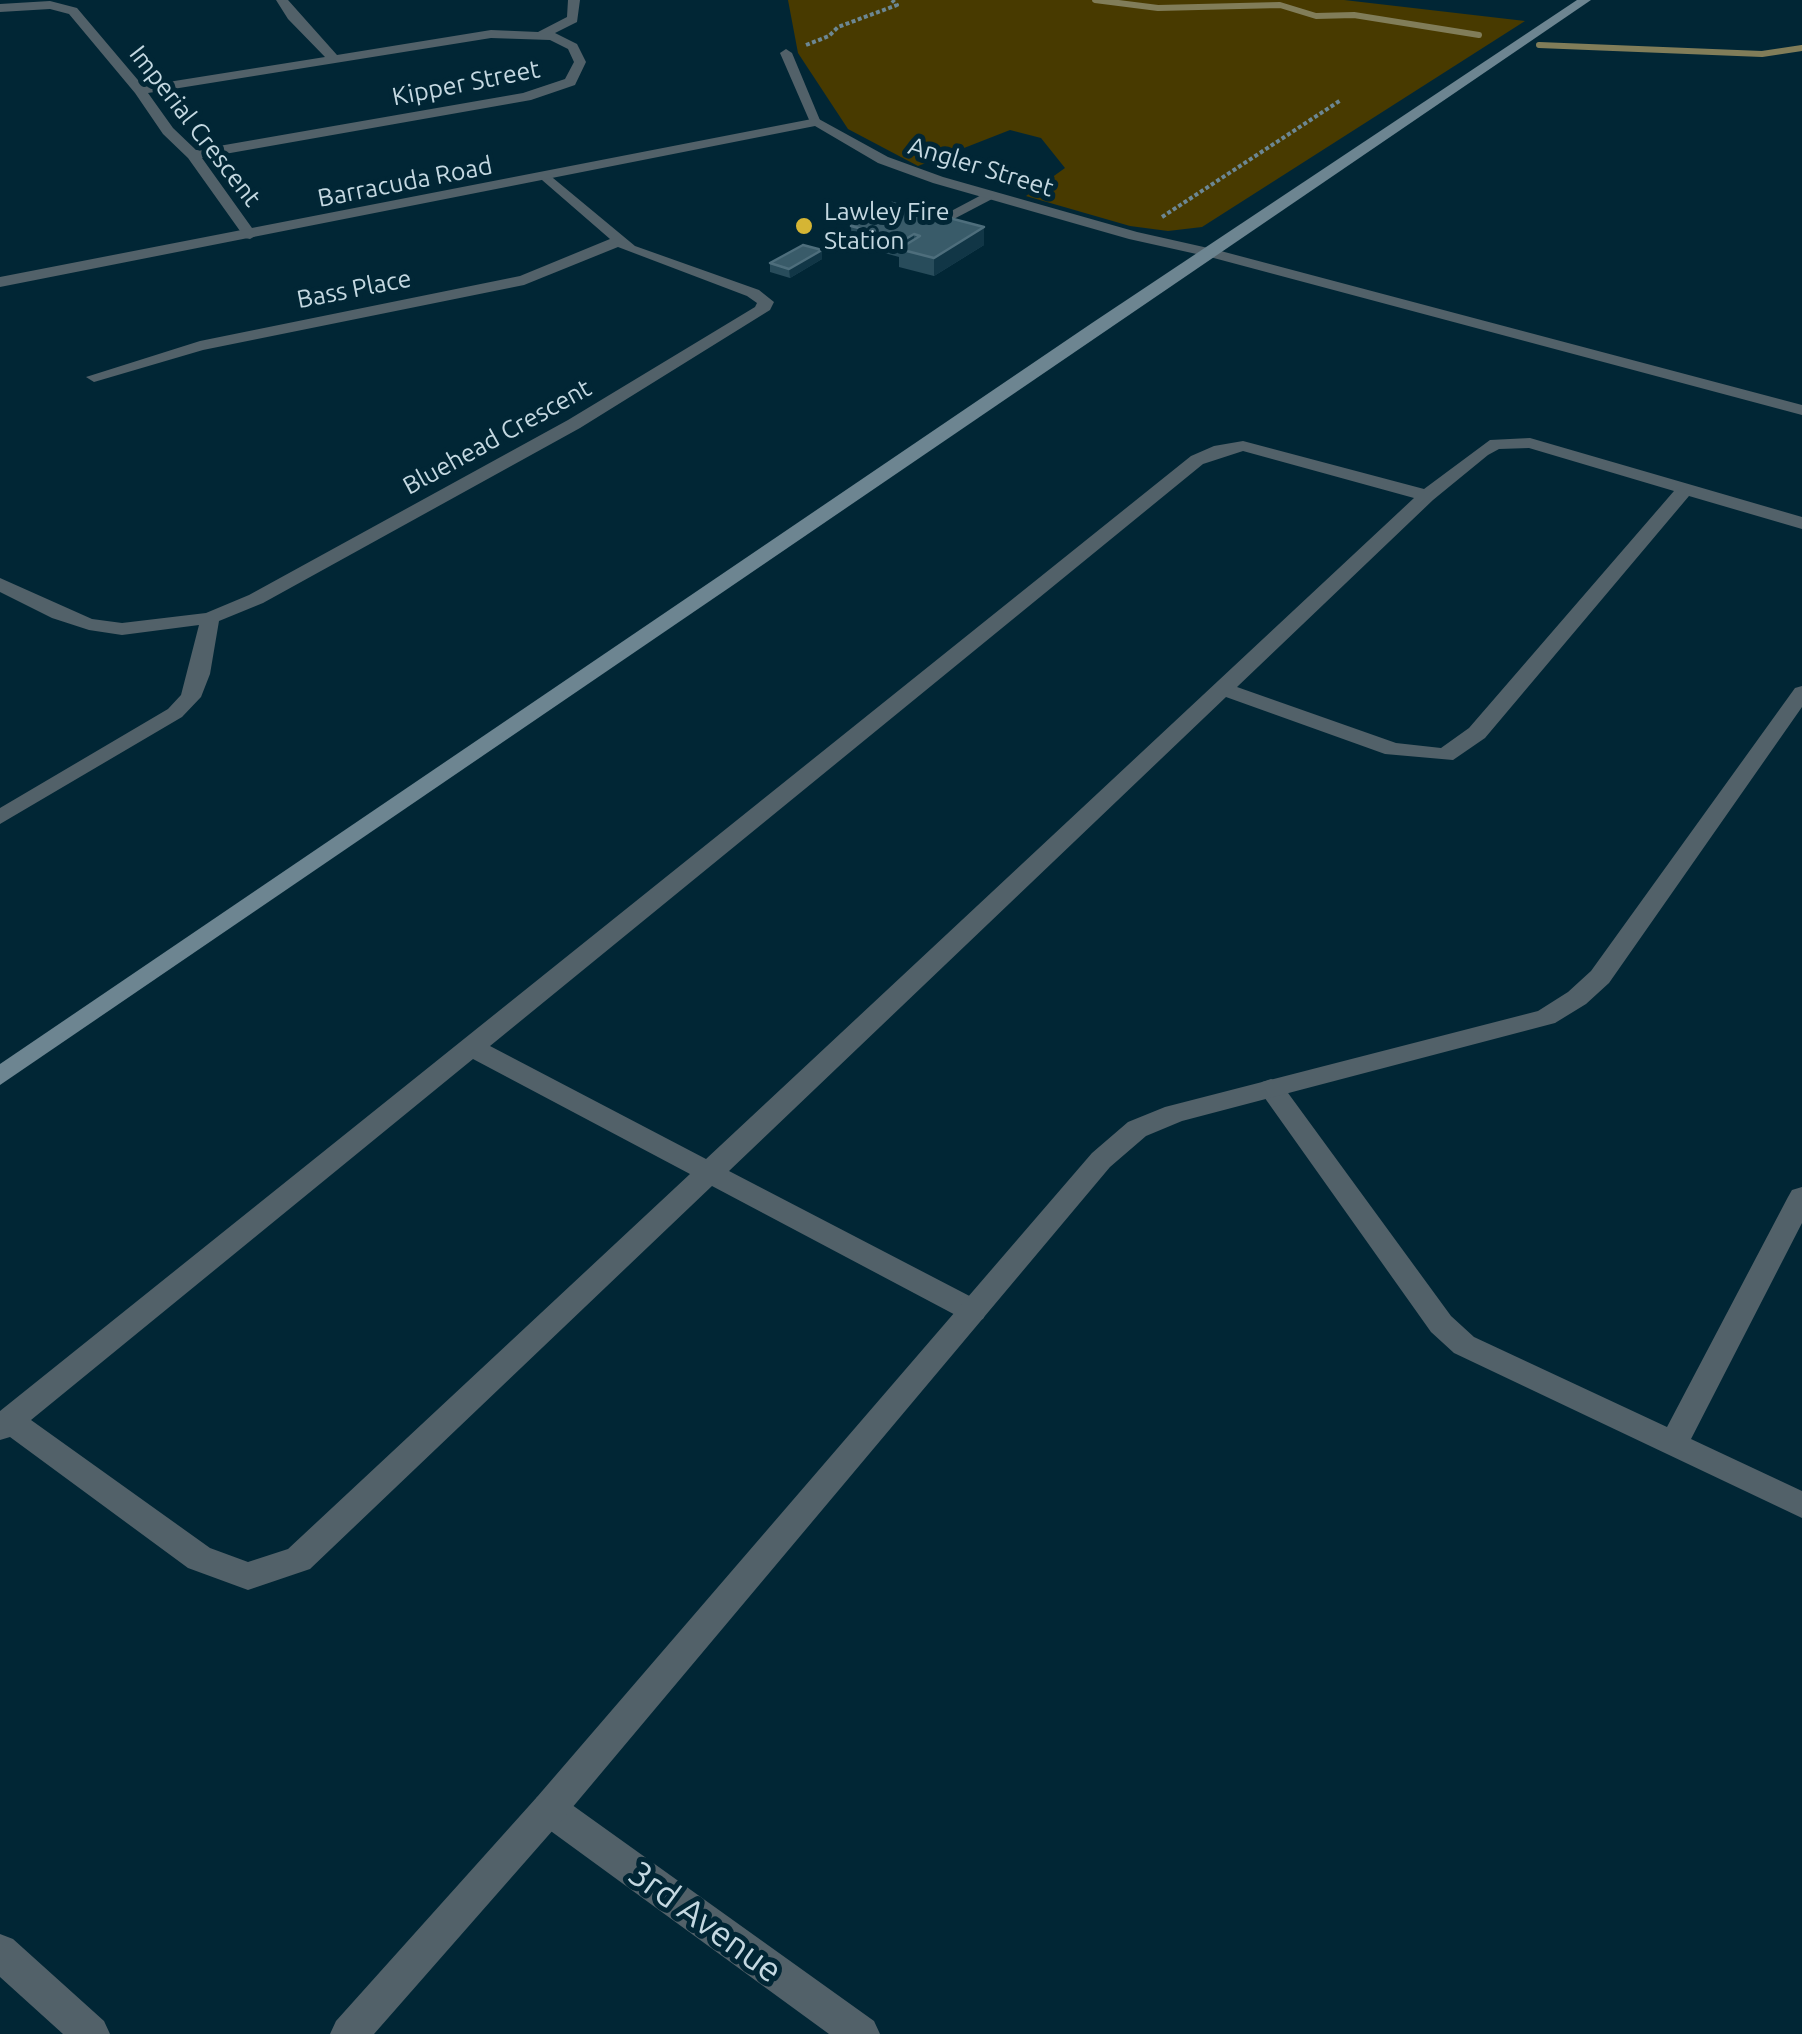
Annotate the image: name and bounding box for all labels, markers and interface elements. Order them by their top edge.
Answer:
street label: Imperial Crescent [123,40,267,212]
street label: Kipper Street [390,54,542,112]
street label: Angler Street [905,131,1057,203]
street label: Barracuda Road [315,150,495,214]
place label: Lawley Fire Station [824,197,950,256]
marker: Lawley Fire Station [793,215,815,237]
street label: Bass Place [294,263,414,315]
street label: Bluehead Crescent [398,373,596,501]
street label: 3rd Avenue [620,1852,790,1992]

